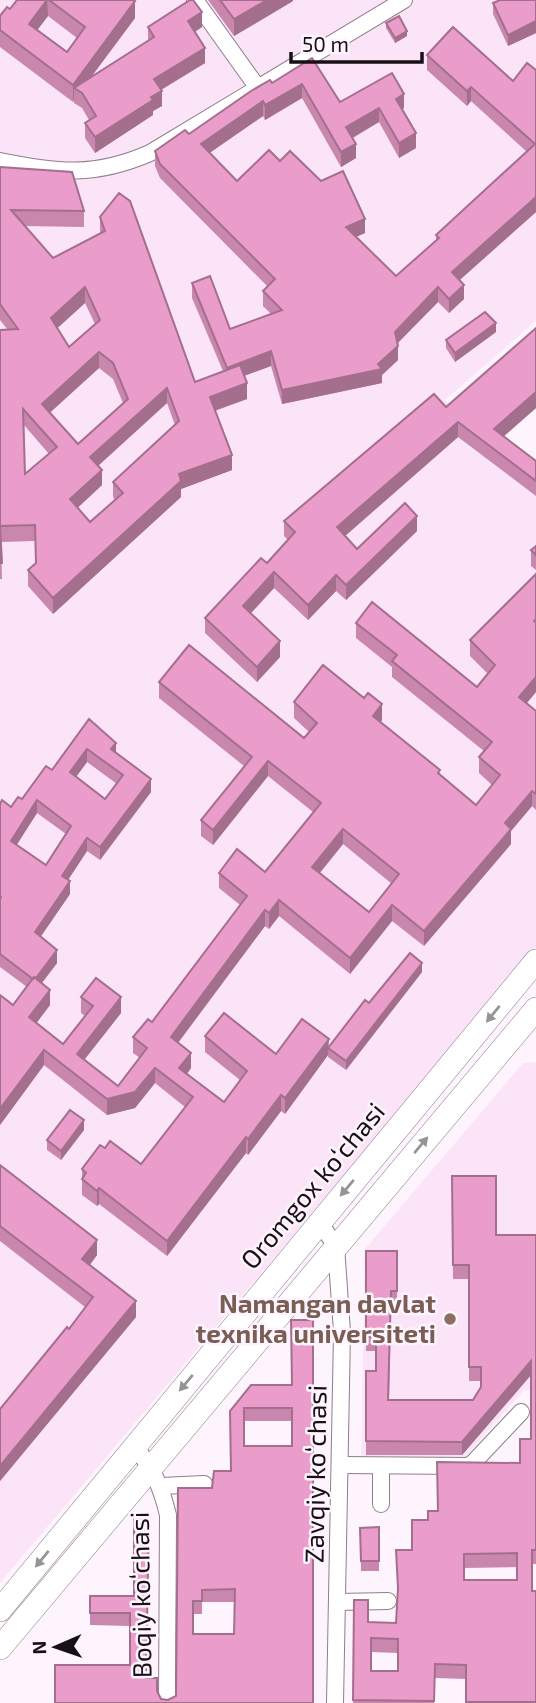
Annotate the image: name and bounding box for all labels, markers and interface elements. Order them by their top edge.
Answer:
scale bar [291,21,422,65]
text: 50 m [302,31,349,56]
one-way arrow [486,1005,501,1023]
street label: Oromgox ko‘chasi [233,1096,390,1274]
one-way arrow [413,1136,429,1154]
one-way arrow [340,1180,355,1197]
place label: Namangan davlat texnika universiteti [196,1287,436,1348]
marker: Namangan davlat texnika universiteti [442,1311,458,1327]
one-way arrow [179,1374,194,1391]
street label: Zavqiy koʻchasi [297,1385,332,1563]
street label: Boqiy koʻchasi [123,1512,156,1679]
one-way arrow [35,1549,50,1567]
north arrow [21,1612,91,1682]
text: N [27,1640,50,1655]

